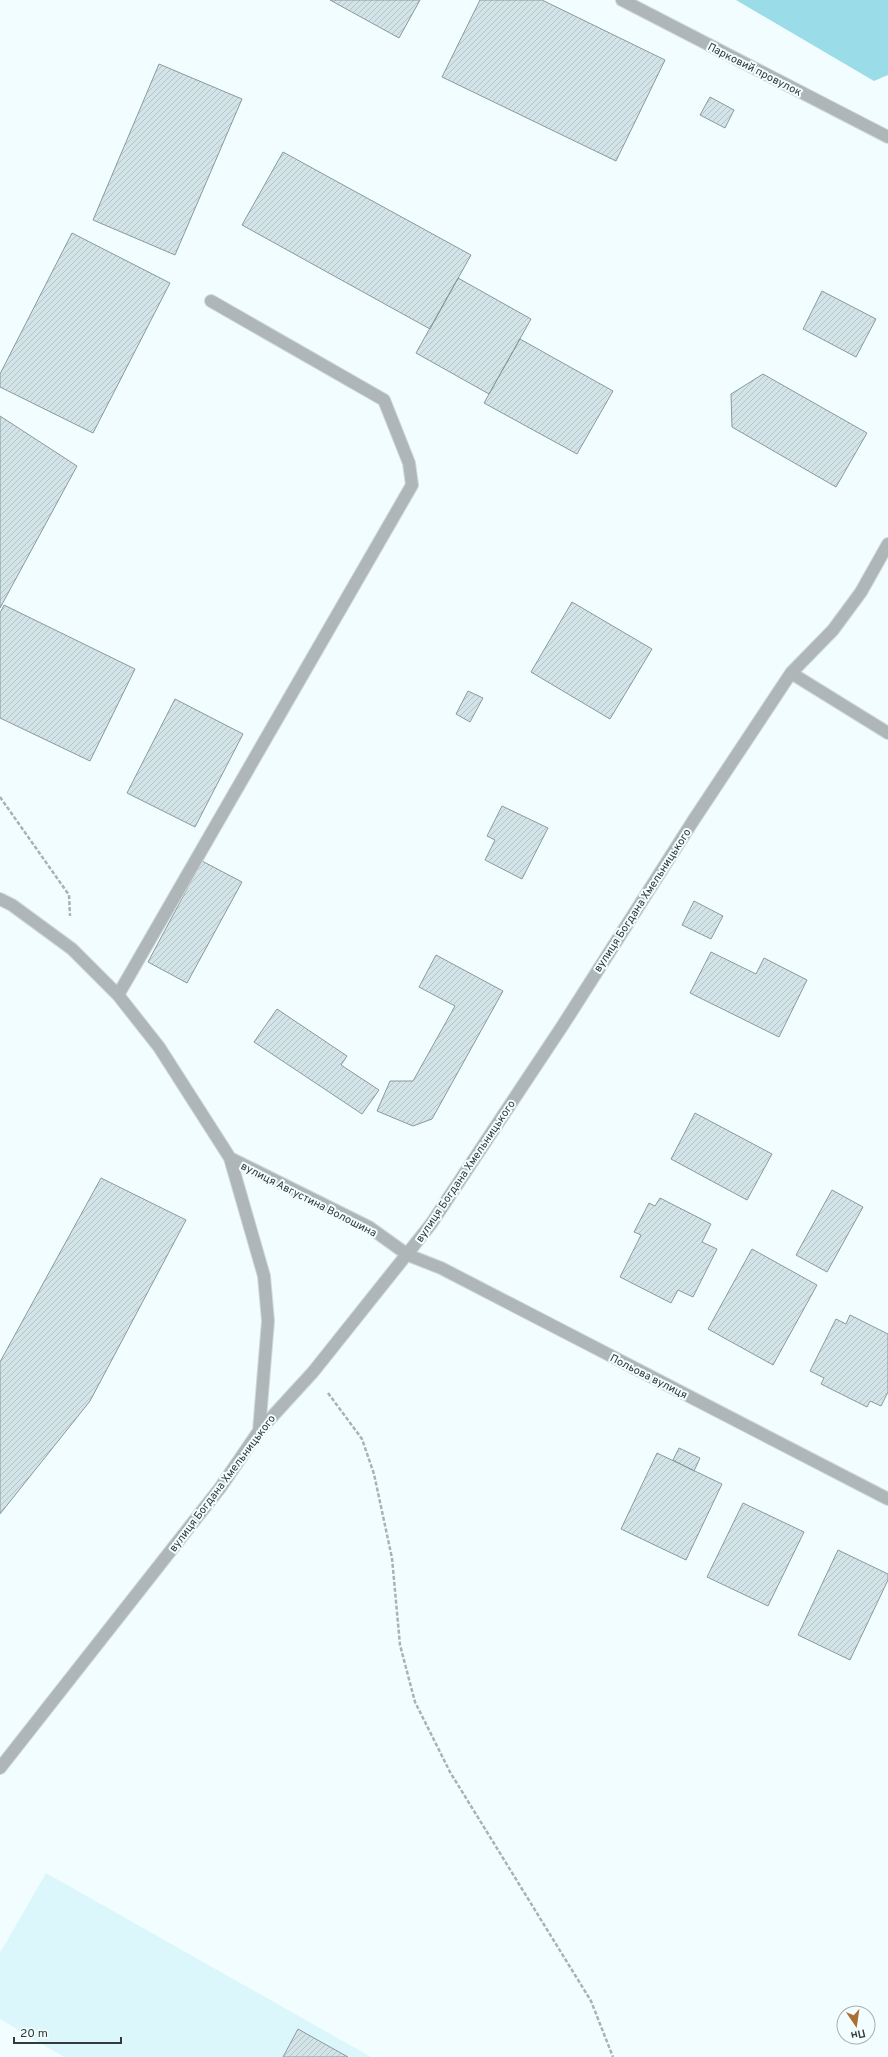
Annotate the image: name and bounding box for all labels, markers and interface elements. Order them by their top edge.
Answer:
street label: Парковий провулок [705,40,804,100]
street label: вулиця Богдана Хмельницького [591,826,695,975]
street label: вулиця Богдана Хмельницького [413,1098,519,1245]
street label: вулиця Августина Волошина [238,1159,379,1240]
street label: Польова вулиця [607,1351,690,1402]
street label: вулиця Богдана Хмельницького [167,1412,279,1555]
north arrow [836,2005,876,2045]
scale bar [14,2019,121,2045]
text: Пн [849,2025,867,2042]
text: 20 m [20,2026,48,2042]

